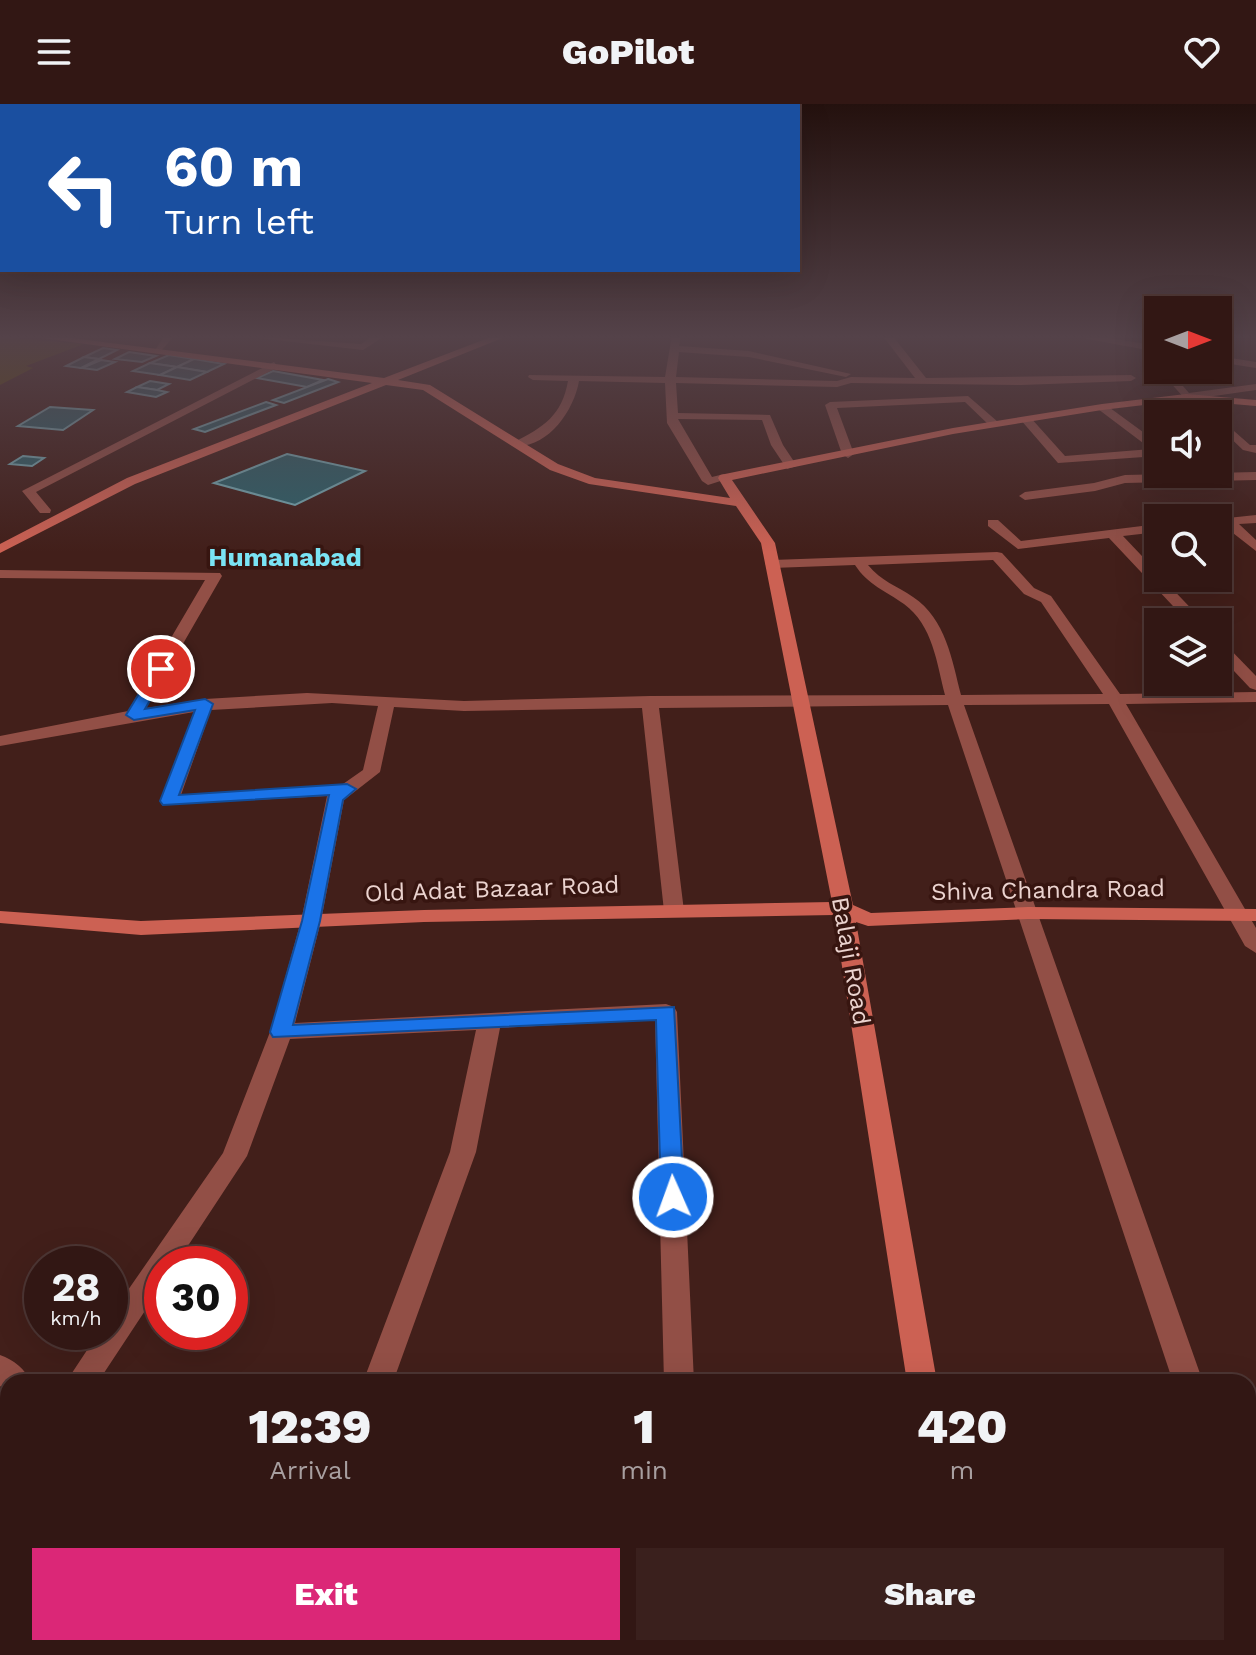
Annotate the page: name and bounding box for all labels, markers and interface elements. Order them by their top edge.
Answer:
icon: menu [32,30,76,74]
icon: heart [1180,30,1224,74]
text: GoPilot [562,31,694,73]
text: 60 m [164,134,303,200]
icon: left [32,136,136,240]
text: Turn left [164,201,314,243]
north arrow [1144,296,1232,384]
map controls [1144,296,1232,696]
button: sound [1144,400,1232,488]
button: search [1144,504,1232,592]
district label: Humanabad [208,542,362,572]
button: layers [1144,608,1232,696]
pin [127,635,195,703]
icon: arrive [139,647,183,691]
street label: Old Adat Bazaar Road [364,871,620,907]
street label: Shiva Chandra Road [931,874,1165,906]
street label: Balaji Road [826,895,876,1027]
position arrow [631,1155,715,1239]
speed limit sign: 30 [144,1246,248,1350]
text: 28 [52,1264,100,1311]
text: km/h [50,1306,102,1330]
text: 12:39 [249,1398,372,1455]
text: 1 [633,1398,655,1455]
text: 420 [916,1398,1007,1455]
text: Arrival [269,1455,351,1485]
text: min [620,1455,668,1485]
text: m [950,1455,974,1485]
button: Exit [32,1548,620,1640]
button: Share [636,1548,1224,1640]

